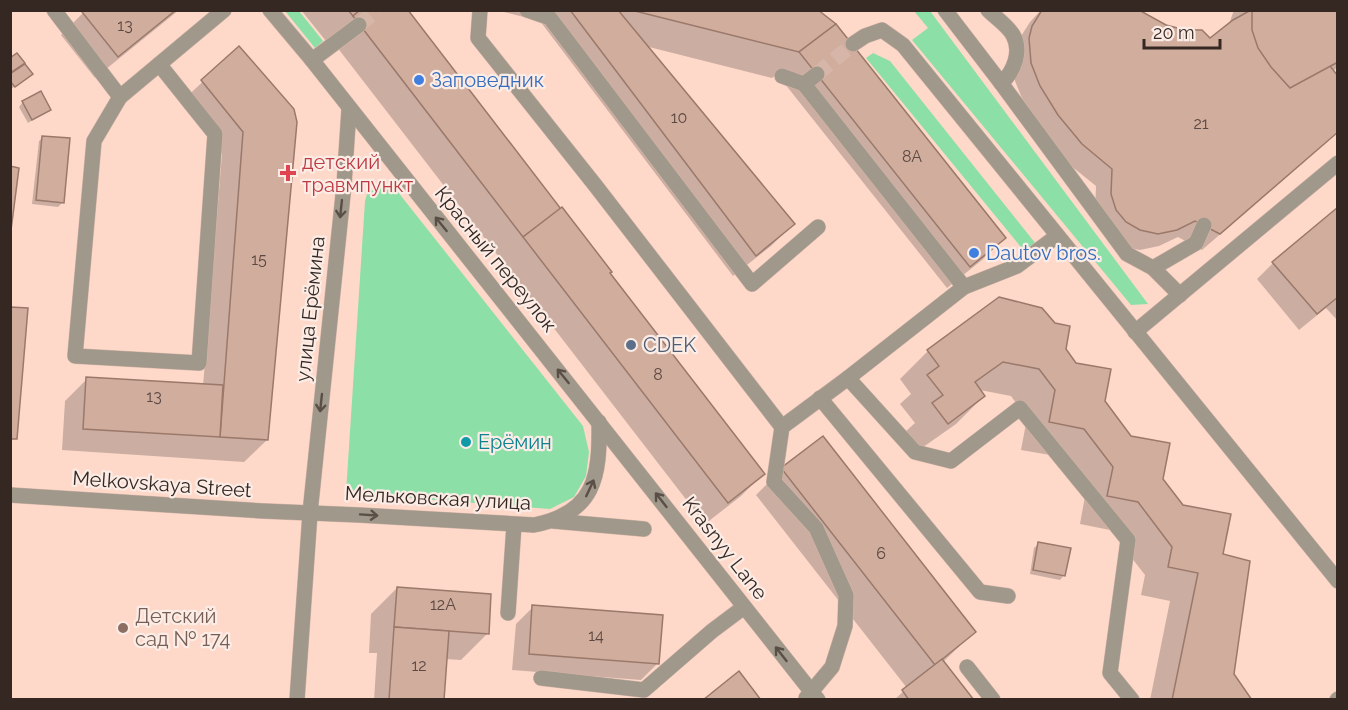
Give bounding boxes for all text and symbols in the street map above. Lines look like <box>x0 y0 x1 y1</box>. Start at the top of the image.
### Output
scale bar <box>1144 12 1220 50</box>
house number: 13 <box>117 16 133 35</box>
text: 20 m <box>1153 22 1195 43</box>
place label: Заповедник <box>431 68 544 92</box>
marker: Заповедник <box>412 73 426 87</box>
house number: 10 <box>671 108 687 127</box>
house number: 21 <box>1193 114 1209 133</box>
house number: 8А <box>902 147 922 166</box>
place label: детский травмпункт <box>302 150 414 197</box>
marker: детский травмпункт <box>279 164 297 182</box>
street label: Красный переулок <box>430 181 562 337</box>
one-way arrow <box>335 199 346 219</box>
one-way arrow <box>434 216 447 232</box>
street label: улица Ерёмина <box>290 235 330 383</box>
place label: Dautov bros. <box>986 241 1101 265</box>
marker: Dautov bros. <box>967 246 981 260</box>
house number: 15 <box>251 250 267 269</box>
place label: CDEK <box>643 333 696 357</box>
marker: CDEK <box>624 338 638 352</box>
house number: 8 <box>653 365 663 384</box>
one-way arrow <box>556 369 569 385</box>
house number: 13 <box>146 387 162 406</box>
one-way arrow <box>315 393 326 413</box>
place label: Ерёмин <box>478 430 552 454</box>
marker: Ерёмин <box>459 435 473 449</box>
street label: Melkovskaya Street <box>72 466 253 502</box>
one-way arrow <box>585 479 596 497</box>
street label: Мельковская улица <box>344 481 532 515</box>
street label: Krasnyy Lane <box>677 492 773 604</box>
one-way arrow <box>654 493 667 509</box>
one-way arrow <box>358 510 378 521</box>
house number: 6 <box>876 544 886 563</box>
house number: 12А <box>430 595 456 614</box>
place label: Детский сад № 174 <box>135 604 231 651</box>
marker: Детский сад № 174 <box>116 621 130 635</box>
house number: 14 <box>588 626 604 645</box>
one-way arrow <box>775 646 788 662</box>
house number: 12 <box>411 656 427 675</box>

